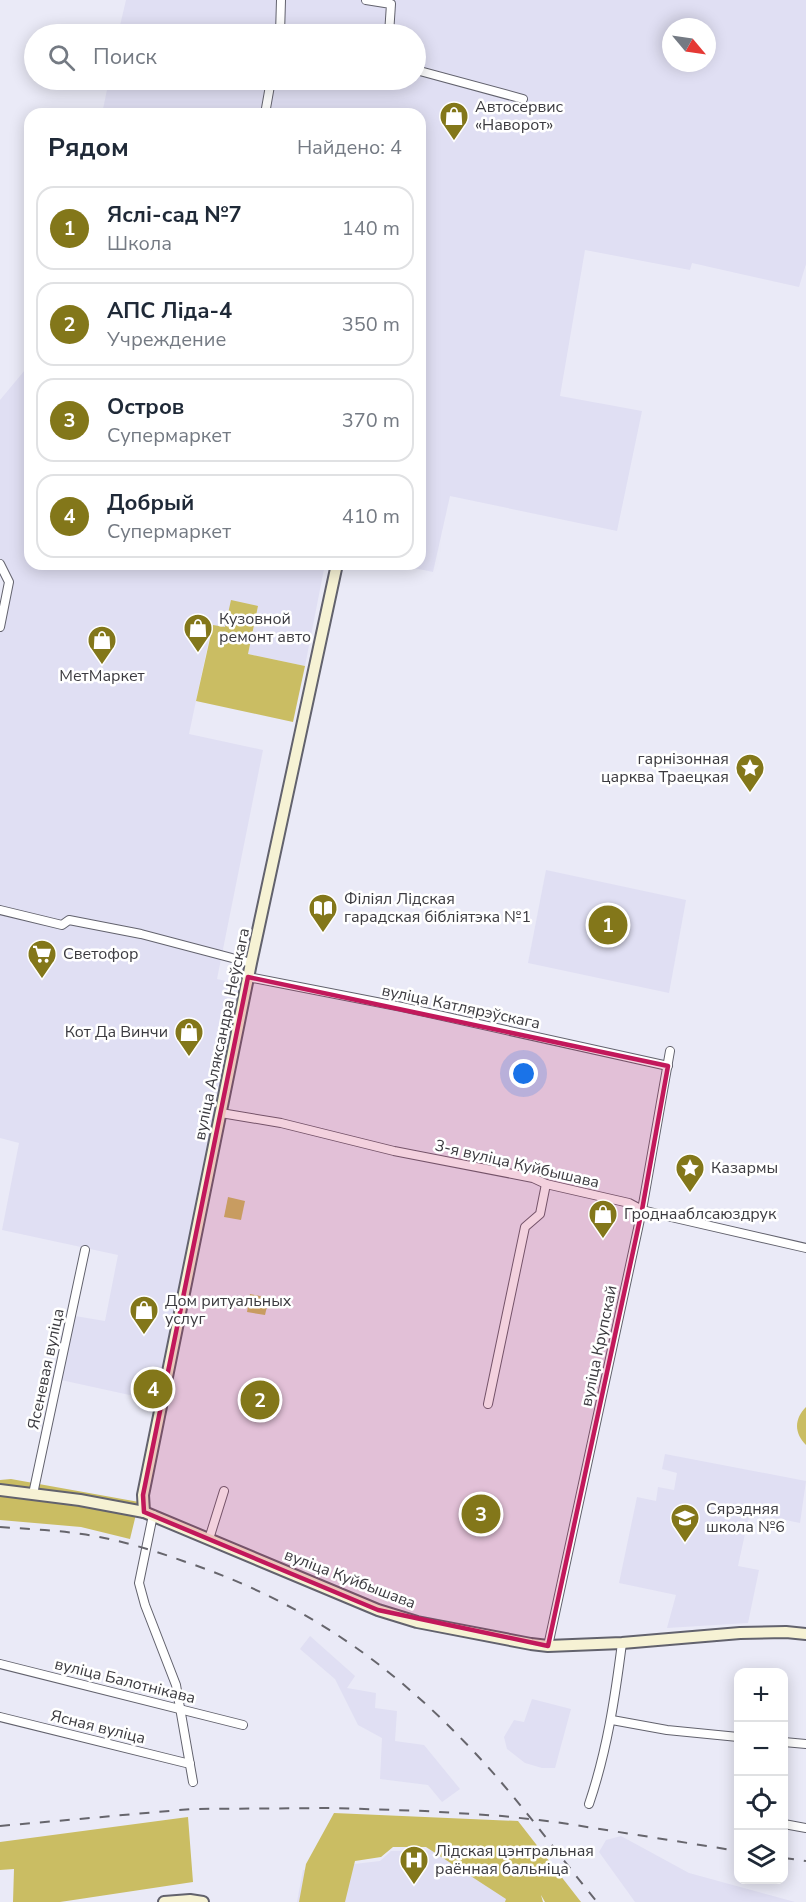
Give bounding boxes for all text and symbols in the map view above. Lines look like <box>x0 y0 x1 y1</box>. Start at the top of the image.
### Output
north arrow <box>662 18 716 72</box>
search box <box>24 24 426 90</box>
icon: search <box>45 41 78 74</box>
text: Поиск <box>93 42 157 72</box>
place label: Автосервис «Наворот» <box>475 96 564 136</box>
shop icon: Автосервис «Наворот» <box>438 100 470 142</box>
text: Рядом <box>48 130 129 165</box>
text: Найдено: 4 <box>297 134 402 161</box>
text: Яслі-сад №7 <box>107 200 242 230</box>
text: 1 <box>64 215 76 242</box>
text: 140 m <box>342 215 400 242</box>
text: Школа <box>107 230 172 257</box>
text: АПС Ліда-4 <box>107 296 232 326</box>
text: 2 <box>64 311 76 338</box>
text: 350 m <box>342 311 400 338</box>
text: Учреждение <box>107 326 226 353</box>
text: Остров <box>107 392 184 422</box>
text: 3 <box>64 407 76 434</box>
text: 370 m <box>342 407 400 434</box>
text: Супермаркет <box>107 422 231 449</box>
text: Добрый <box>107 488 194 518</box>
text: 4 <box>64 503 76 530</box>
text: 410 m <box>342 503 400 530</box>
text: Супермаркет <box>107 518 231 545</box>
place label: Кузовной ремонт авто <box>219 608 311 648</box>
shop icon: Кузовной ремонт авто <box>182 612 214 654</box>
shop icon: МетМаркет <box>86 624 118 666</box>
place label: МетМаркет <box>59 665 146 687</box>
place label: гарнізонная царква Траецкая <box>601 748 729 788</box>
place icon: гарнізонная царква Траецкая <box>734 752 766 794</box>
place label: Філіял Лідская гарадская бібліятэка №1 <box>344 888 531 928</box>
library icon: Філіял Лідская гарадская бібліятэка №1 <box>307 892 339 934</box>
pin: 1 <box>588 902 628 948</box>
street label: вуліца Аляксандра Неўскага <box>189 926 255 1142</box>
supermarket icon: Светофор <box>26 938 58 980</box>
place label: Светофор <box>63 943 139 965</box>
street label: вуліца Катлярэўскага <box>380 979 542 1035</box>
shop icon: Кот Да Винчи <box>173 1016 205 1058</box>
place label: Кот Да Винчи <box>65 1021 168 1043</box>
your location <box>509 1059 538 1088</box>
street label: 3-я вуліца Куйбышава <box>433 1134 601 1194</box>
place icon: Казармы <box>674 1152 706 1194</box>
place label: Казармы <box>711 1157 778 1179</box>
shop icon: Гроднааблсаюздрук <box>587 1198 619 1240</box>
place label: Гроднааблсаюздрук <box>624 1203 777 1225</box>
street label: вуліца Крупскай <box>575 1283 623 1409</box>
place label: Дом ритуальных услуг <box>165 1290 292 1330</box>
shop icon: Дом ритуальных услуг <box>128 1294 160 1336</box>
street label: Ясеневая вуліца <box>22 1307 70 1431</box>
pin: 4 <box>134 1366 172 1412</box>
pin: 2 <box>240 1378 280 1422</box>
pin: 3 <box>462 1492 500 1537</box>
place label: Сярэдняя школа №6 <box>706 1498 785 1538</box>
school or university icon: Сярэдняя школа №6 <box>669 1502 701 1544</box>
street label: вуліца Куйбышава <box>281 1544 419 1614</box>
street label: вуліца Балотнікава <box>52 1653 198 1709</box>
map controls <box>734 1668 788 1884</box>
button: + <box>734 1668 788 1722</box>
street label: Ясная вуліца <box>48 1705 148 1749</box>
button: − <box>734 1722 788 1776</box>
button: locate <box>734 1776 788 1830</box>
button: layers <box>734 1830 788 1884</box>
place label: Лідская цэнтральная раённая бальніца <box>435 1840 594 1880</box>
hospital icon: Лідская цэнтральная раённая бальніца <box>398 1844 430 1886</box>

